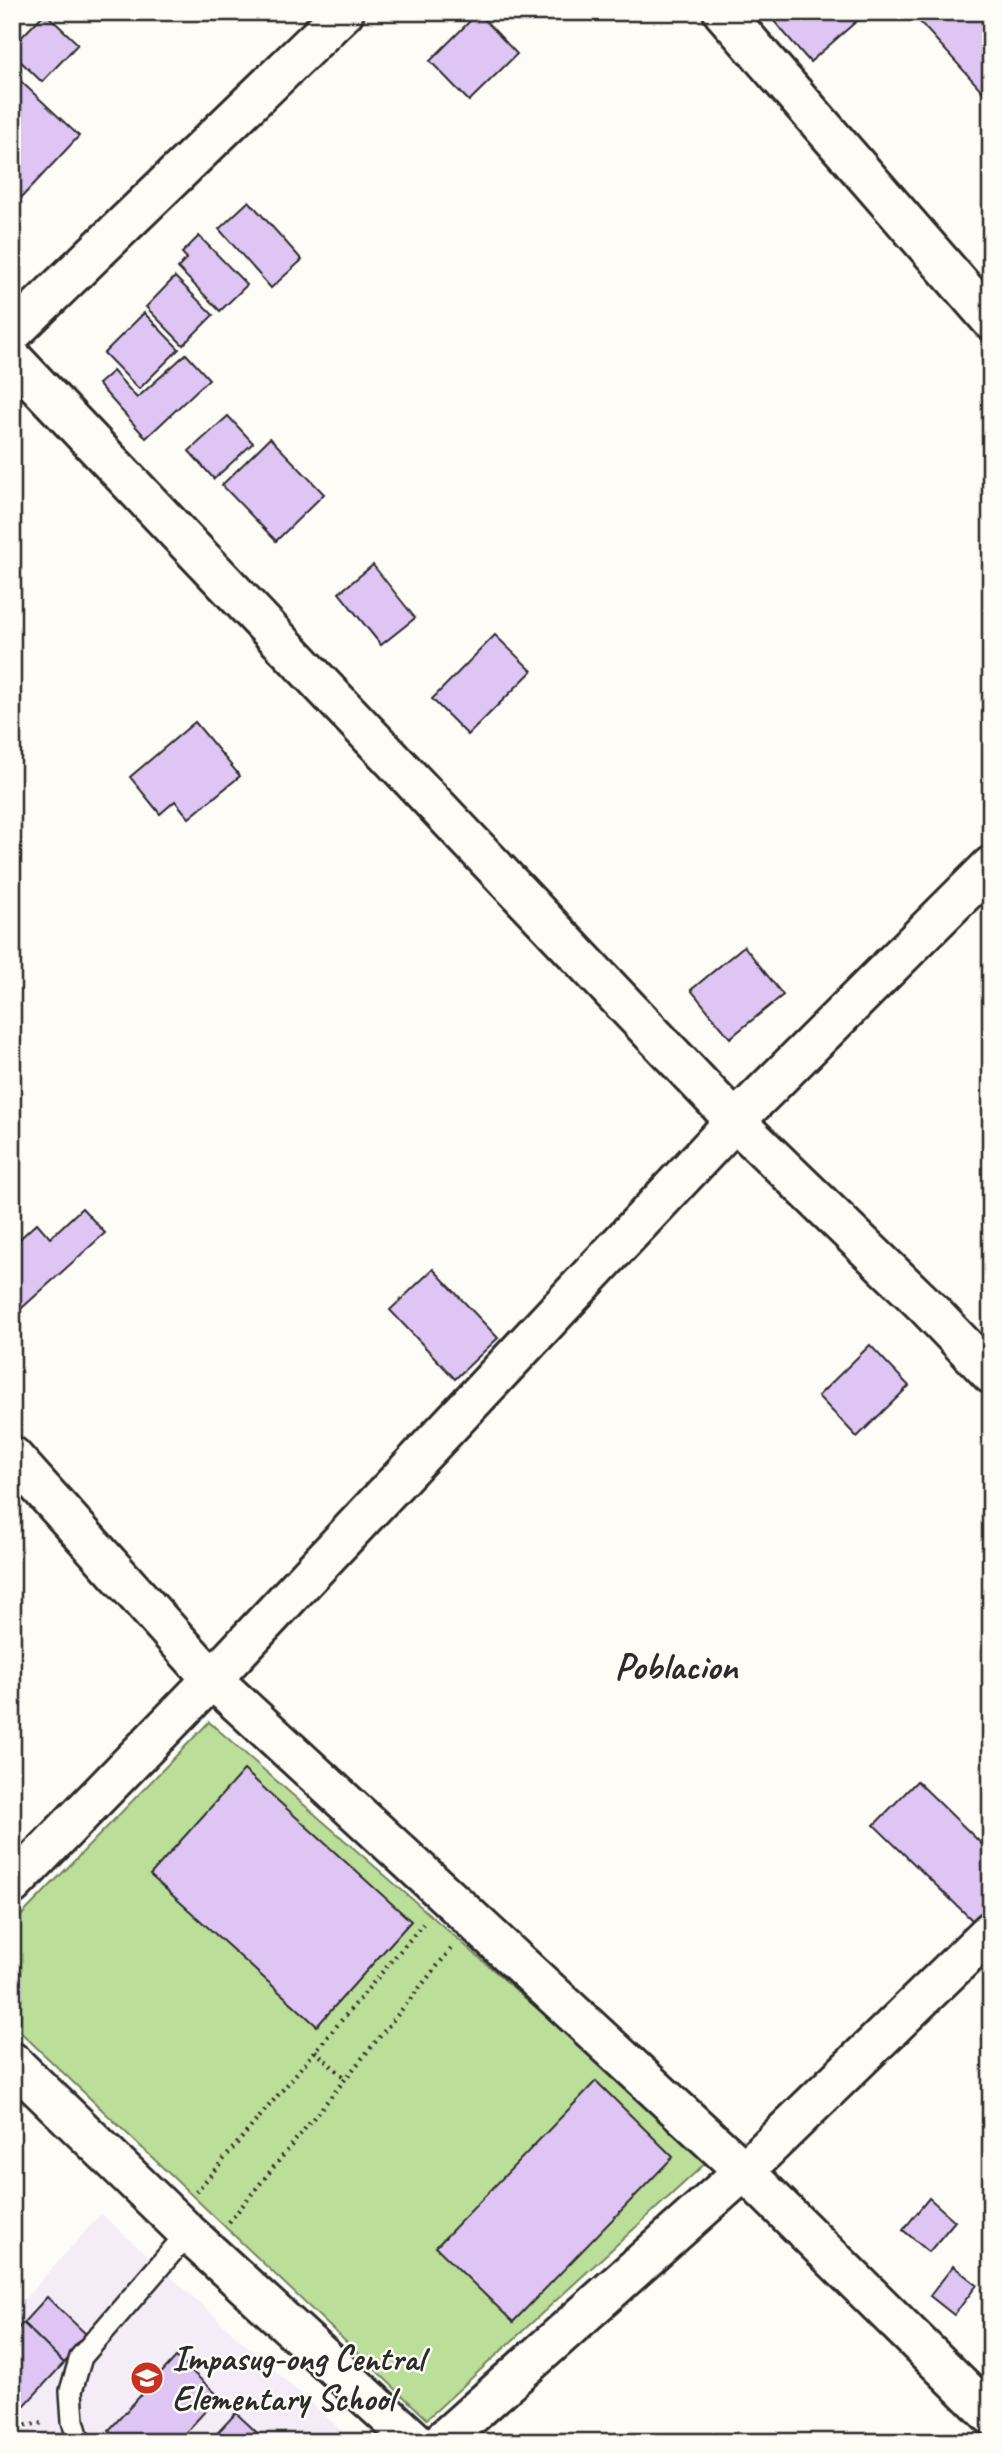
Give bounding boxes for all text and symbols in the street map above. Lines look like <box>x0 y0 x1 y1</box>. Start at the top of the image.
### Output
district label: Poblacion <box>615 1643 739 1690</box>
place label: Impasug-ong Central Elementary School <box>172 2336 431 2421</box>
school or university icon: Impasug-ong Central Elementary School <box>128 2359 166 2397</box>

